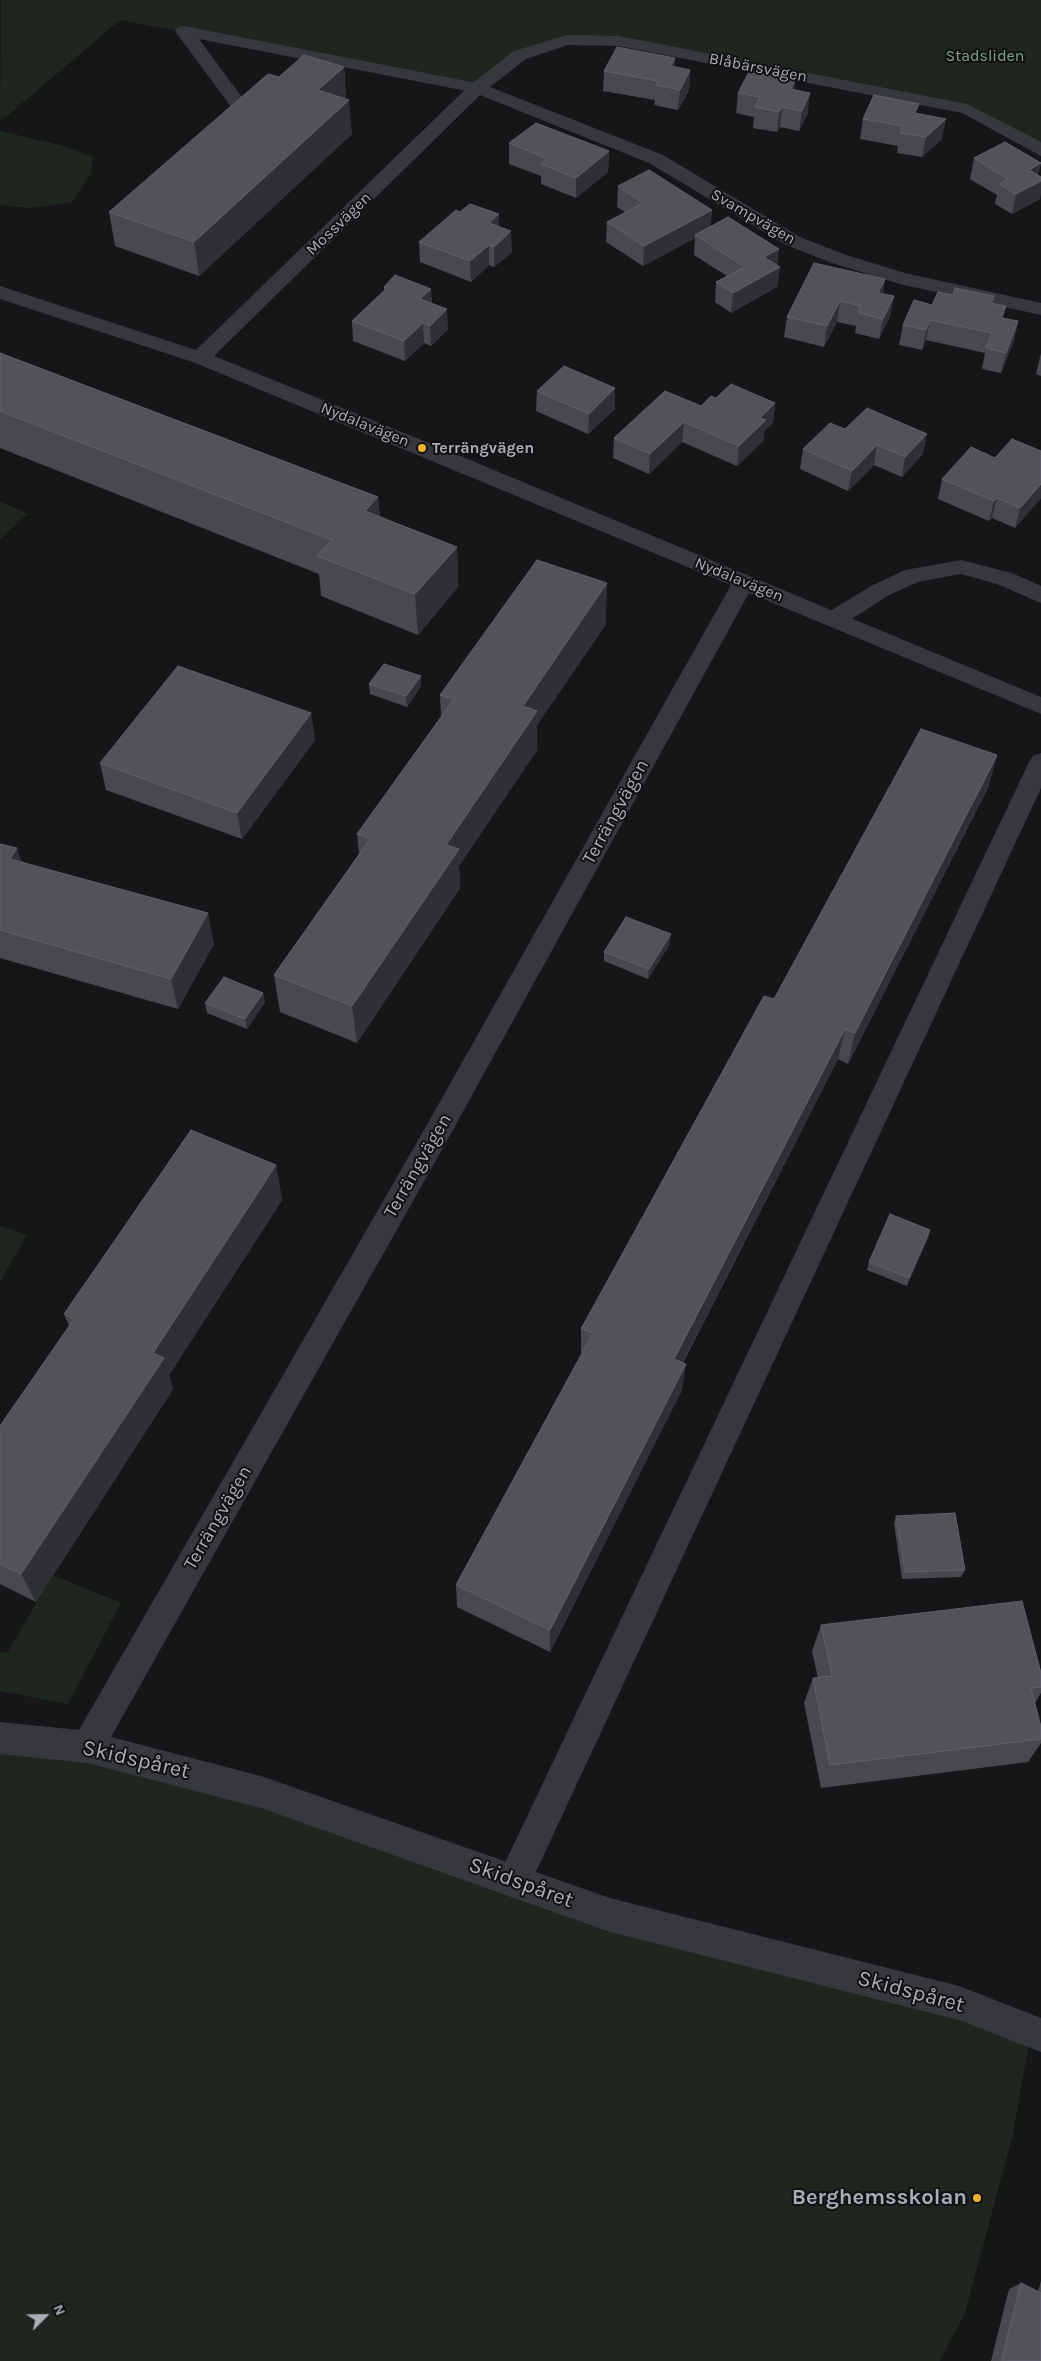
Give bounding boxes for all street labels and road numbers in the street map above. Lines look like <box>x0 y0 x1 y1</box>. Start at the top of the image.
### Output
street label: Blåbärsvägen <box>707 49 809 87</box>
street label: Svampvägen <box>707 185 799 249</box>
street label: Mossvägen <box>303 188 375 260</box>
street label: Nydalavägen <box>318 399 412 451</box>
street label: Nydalavägen <box>692 554 786 606</box>
street label: Terrängvägen <box>578 756 654 868</box>
street label: Terrängvägen <box>379 1110 457 1222</box>
street label: Terrängvägen <box>179 1462 257 1574</box>
street label: Skidspåret <box>80 1735 192 1785</box>
street label: Skidspåret <box>465 1852 577 1914</box>
street label: Skidspåret <box>855 1965 967 2019</box>

